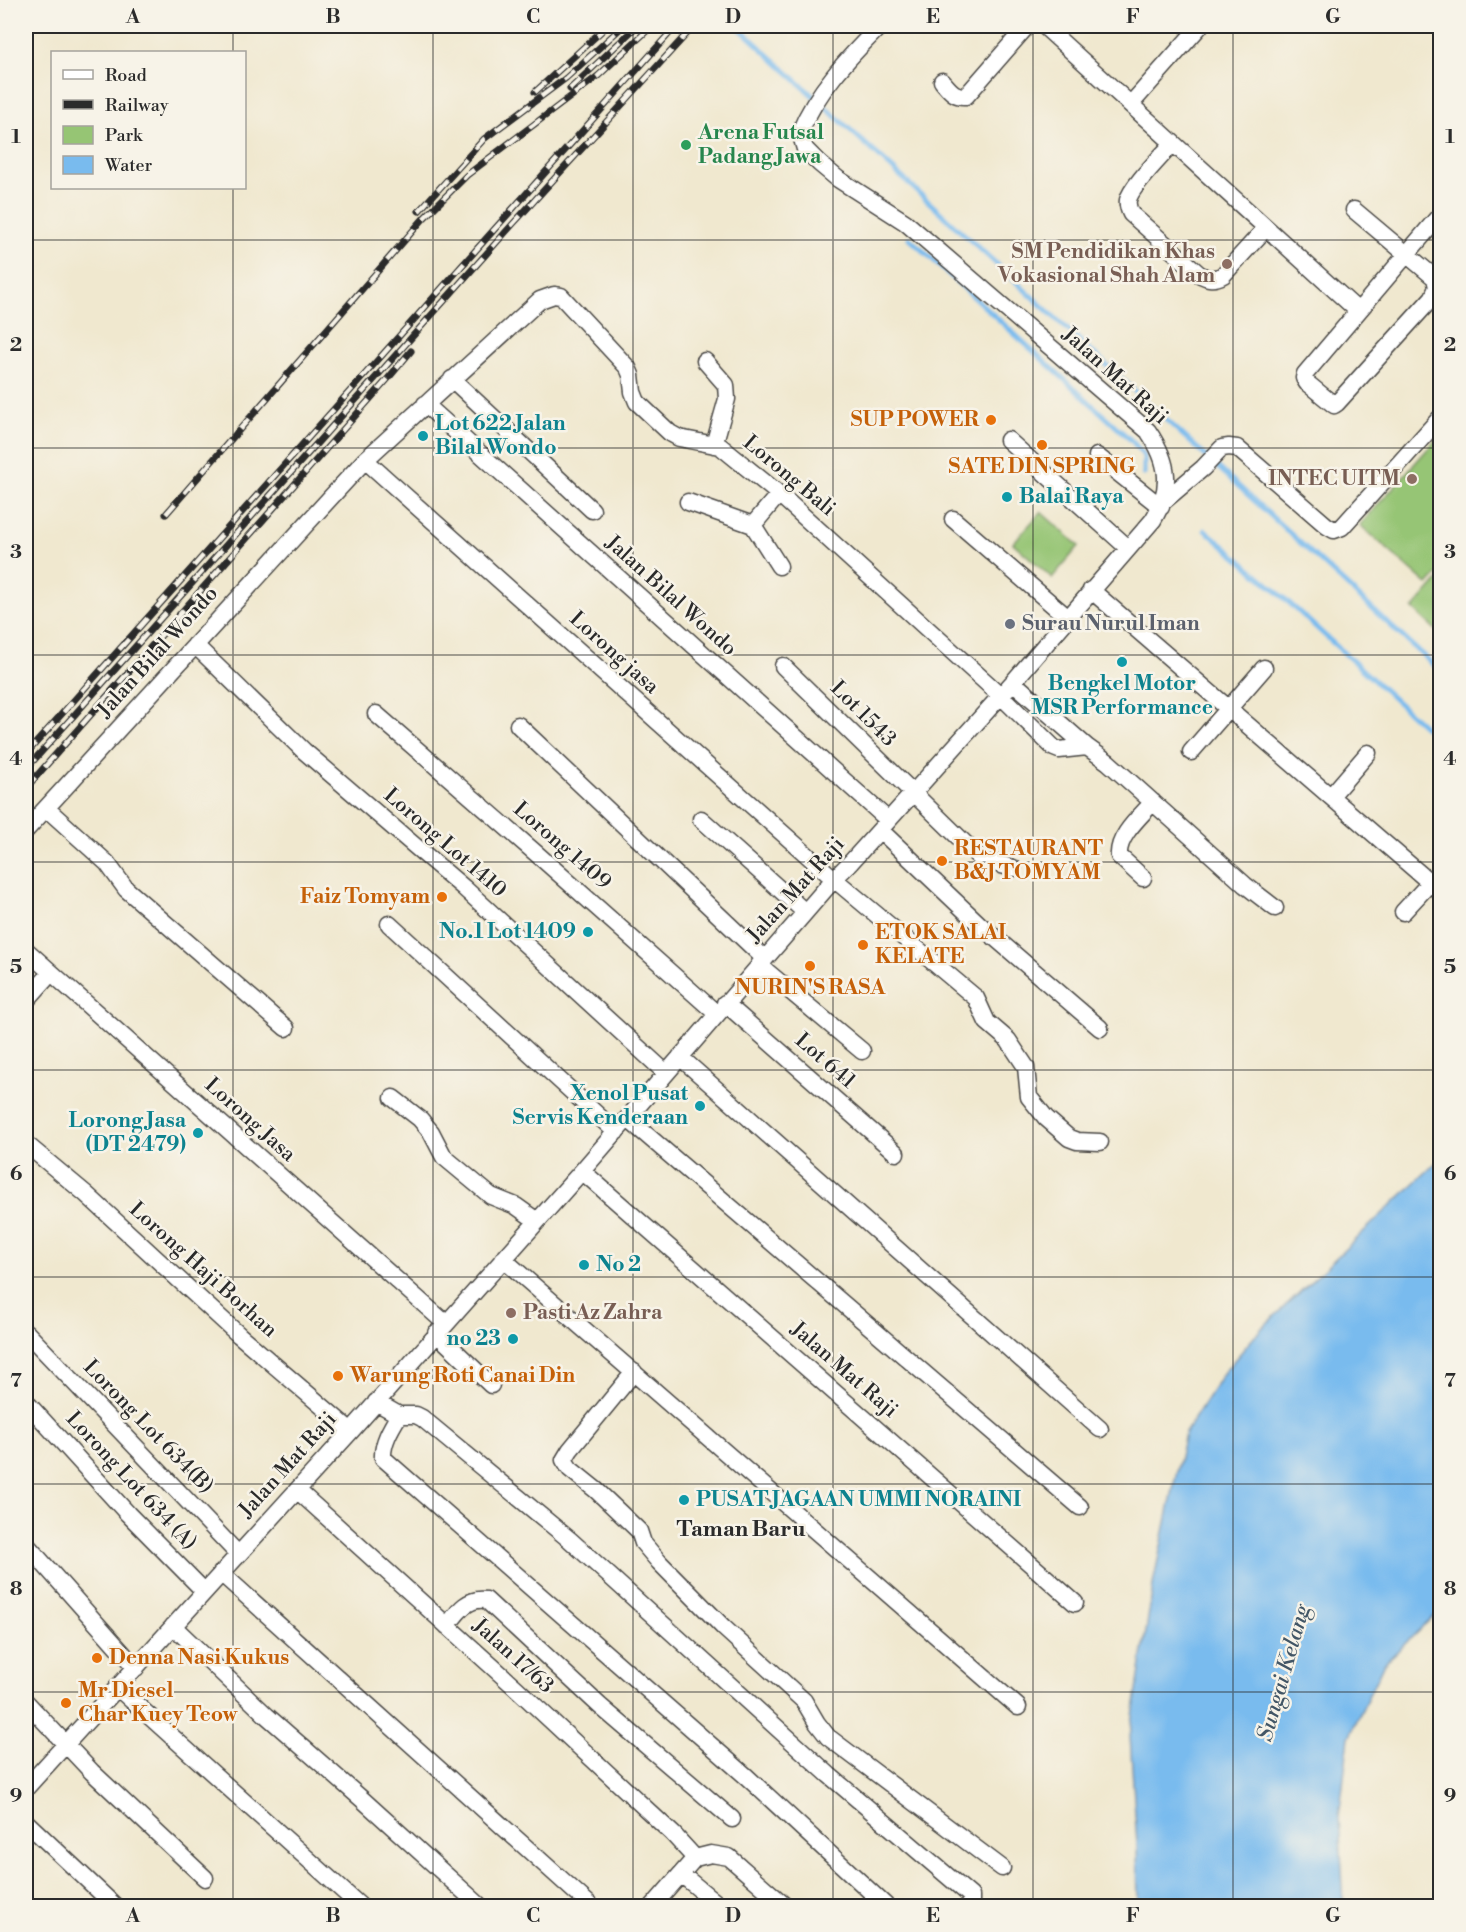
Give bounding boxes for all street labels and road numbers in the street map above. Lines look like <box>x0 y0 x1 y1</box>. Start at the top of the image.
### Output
street label: Jalan Mat Raji <box>1056 321 1173 430</box>
street label: Lorong Bali <box>738 430 841 522</box>
street label: Jalan Bilal Wondo <box>599 529 742 662</box>
street label: Jalan Bilal Wondo <box>91 581 224 724</box>
street label: Lorong jasa <box>564 606 664 700</box>
street label: Lot 1543 <box>825 676 901 752</box>
street label: Lorong Lot 1410 <box>378 783 512 903</box>
street label: Lorong 1409 <box>508 796 616 896</box>
street label: Jalan Mat Raji <box>741 832 850 949</box>
street label: Lot 641 <box>789 1028 861 1094</box>
street label: Lorong Jasa <box>199 1072 301 1168</box>
street label: Lorong Haji Borhan <box>124 1197 283 1344</box>
street label: Jalan Mat Raji <box>784 1316 903 1424</box>
street label: Lorong Lot 634(B) <box>77 1355 219 1499</box>
street label: Lorong Lot 634 (A) <box>60 1406 202 1556</box>
street label: Jalan Mat Raji <box>233 1407 342 1524</box>
street label: Jalan 17/63 <box>466 1612 559 1699</box>

